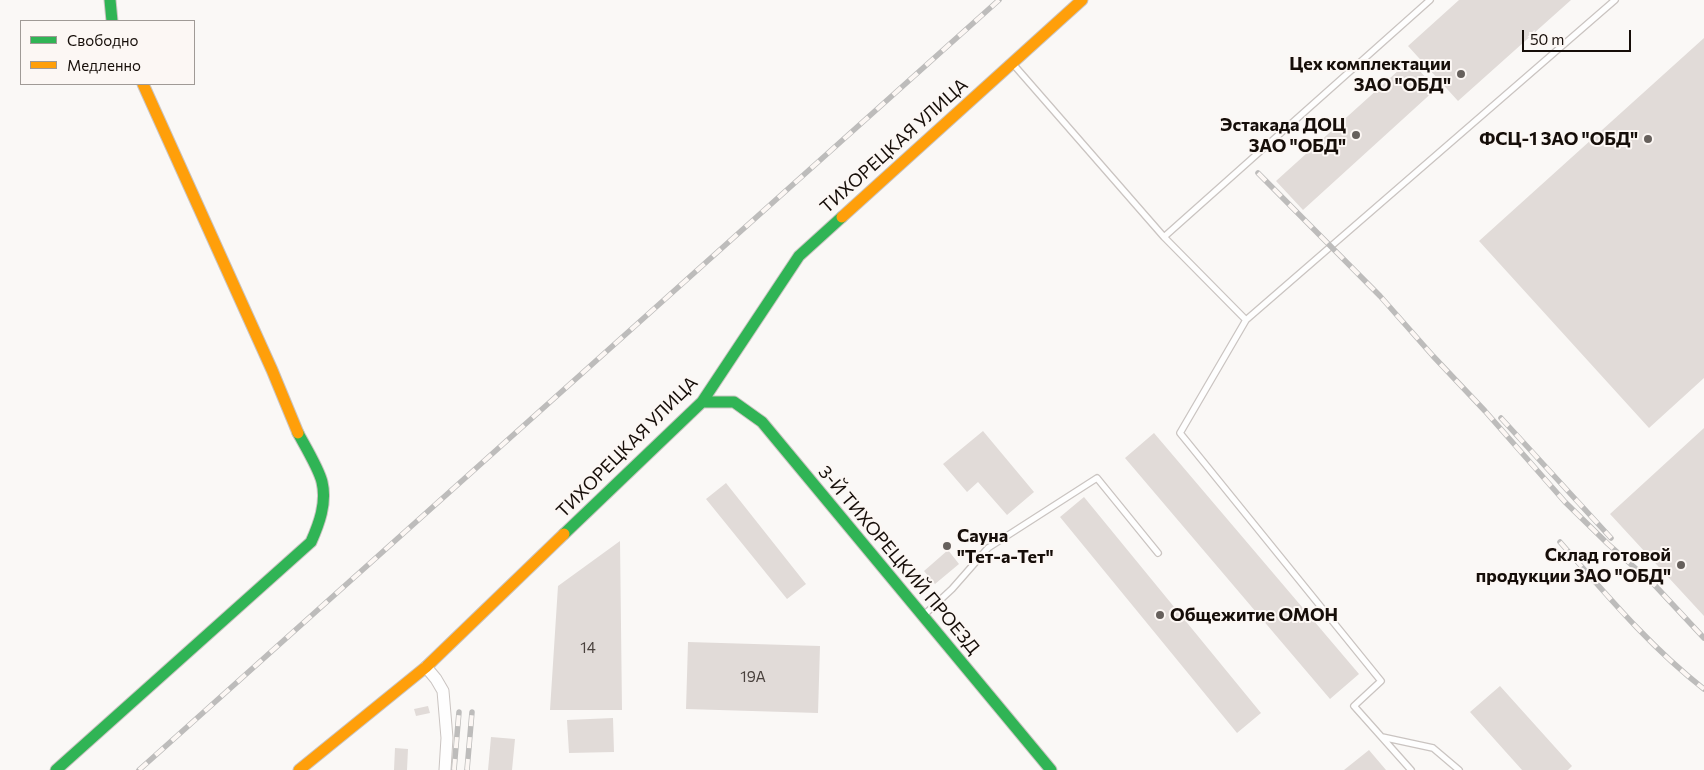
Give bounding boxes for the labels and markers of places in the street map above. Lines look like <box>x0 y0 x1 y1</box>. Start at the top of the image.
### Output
place label: Цех комплектации ЗАО "ОБД" <box>1289 53 1451 96</box>
marker: Цех комплектации ЗАО "ОБД" <box>1455 68 1467 80</box>
place label: Эстакада ДОЦ ЗАО "ОБД" <box>1220 114 1346 156</box>
place label: ФСЦ-1 ЗАО "ОБД" <box>1479 128 1638 150</box>
marker: Эстакада ДОЦ ЗАО "ОБД" <box>1350 129 1362 141</box>
marker: ФСЦ-1 ЗАО "ОБД" <box>1642 133 1654 145</box>
place label: Сауна "Тет-а-Тет" <box>957 525 1054 568</box>
marker: Сауна "Тет-а-Тет" <box>941 540 953 552</box>
place label: Склад готовой продукции ЗАО "ОБД" <box>1476 544 1671 586</box>
marker: Склад готовой продукции ЗАО "ОБД" <box>1675 559 1687 571</box>
place label: Общежитие ОМОН <box>1170 604 1338 626</box>
marker: Общежитие ОМОН <box>1154 609 1166 621</box>

